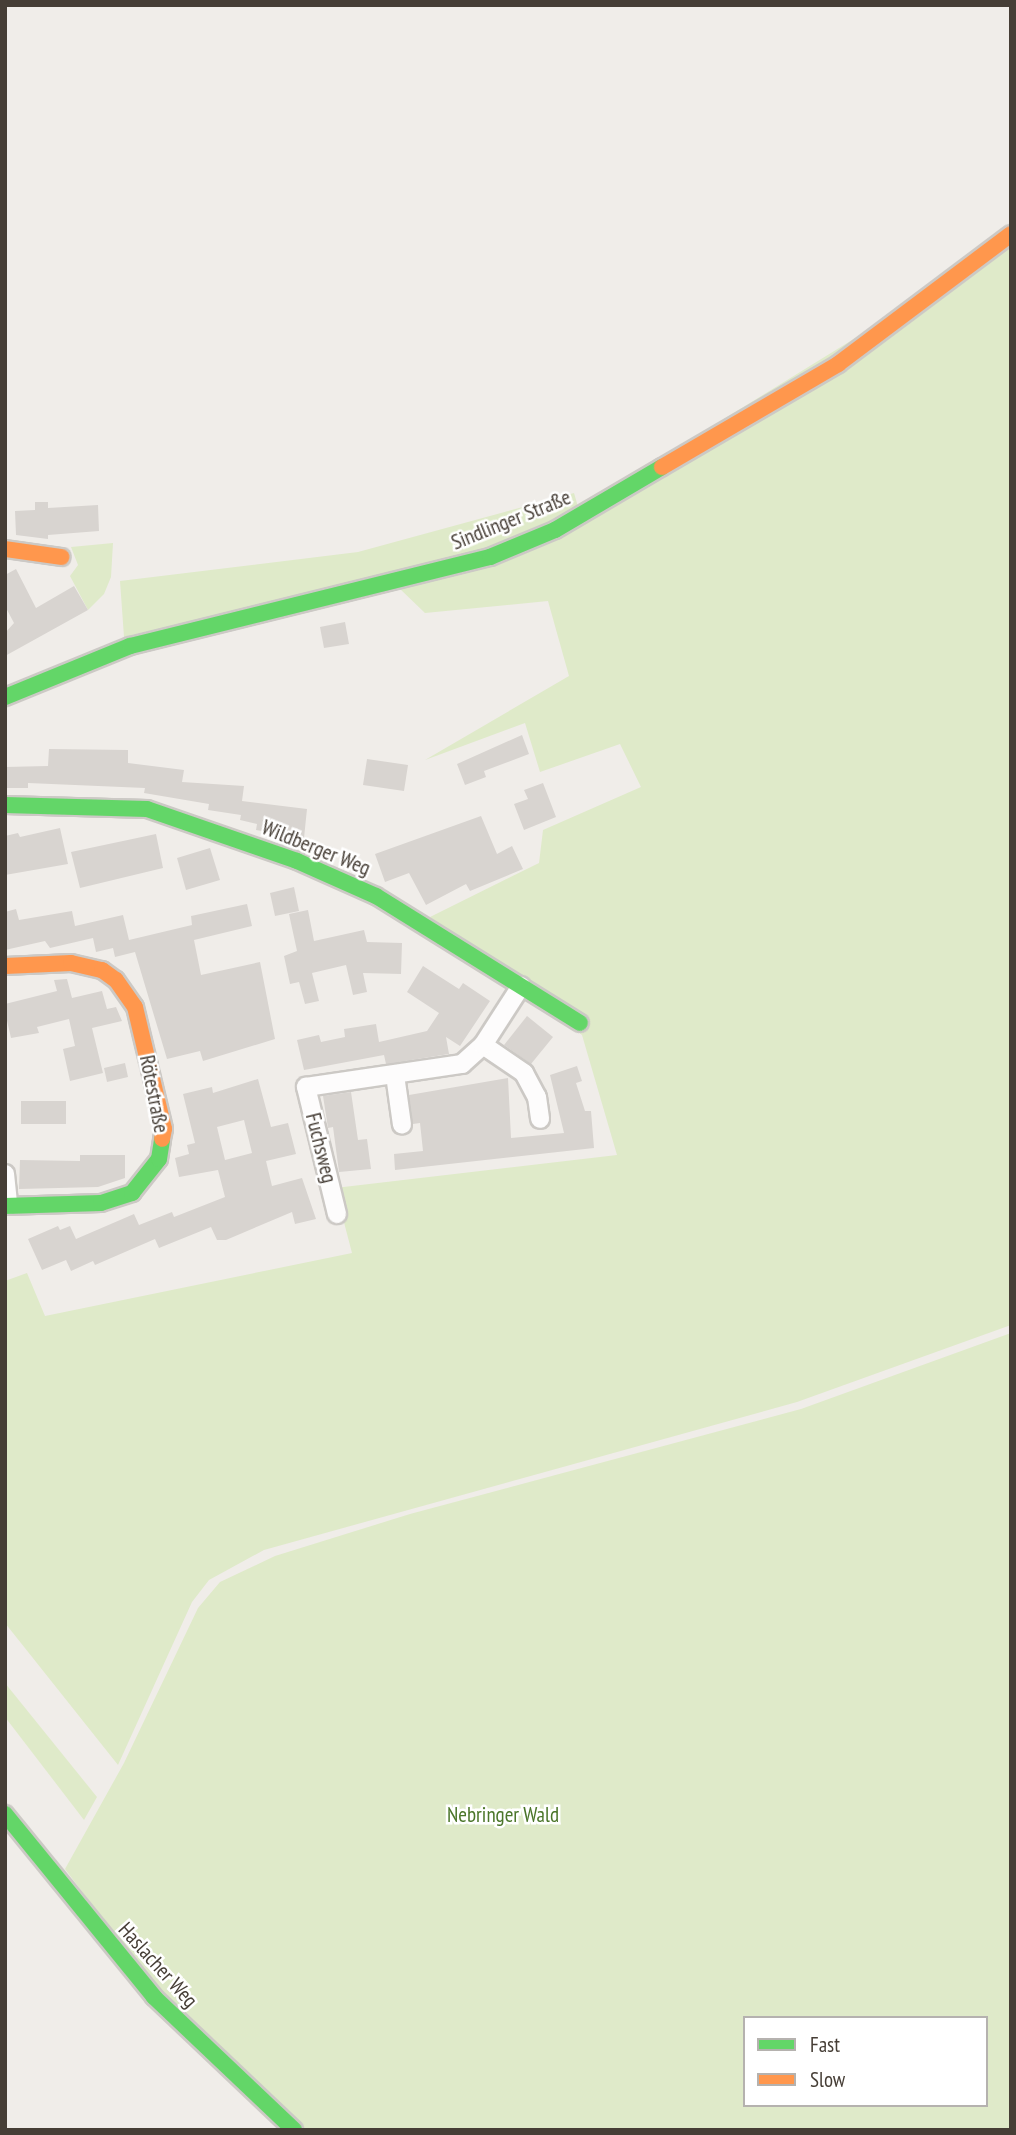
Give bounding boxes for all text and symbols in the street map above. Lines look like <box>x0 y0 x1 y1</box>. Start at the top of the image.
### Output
street label: Sindlinger Straße <box>448 485 574 555</box>
street label: Wildberger Weg <box>258 815 374 881</box>
street label: Rötestraße <box>134 1053 174 1135</box>
street label: Fuchsweg <box>300 1110 342 1186</box>
park label: Nebringer Wald <box>447 1802 559 1828</box>
street label: Haslacher Weg <box>113 1917 203 2013</box>
legend <box>743 2016 988 2107</box>
text: Fast <box>810 2031 840 2058</box>
text: Slow <box>810 2066 845 2093</box>

